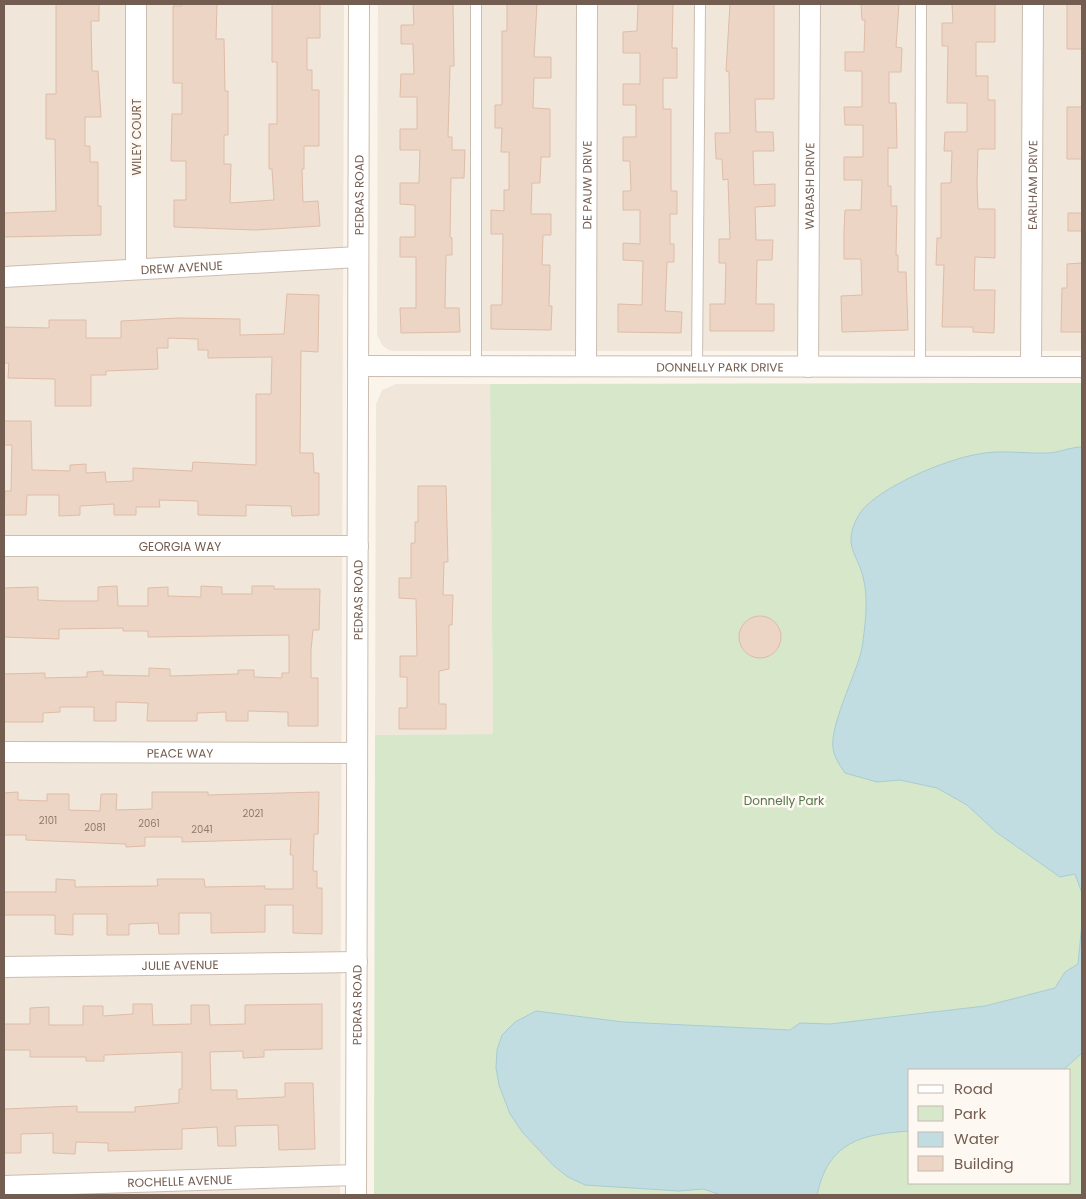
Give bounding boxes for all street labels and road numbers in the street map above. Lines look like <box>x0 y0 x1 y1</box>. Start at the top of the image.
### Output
street label: WILEY COURT <box>128 98 145 175</box>
street label: DE PAUW DRIVE <box>578 140 595 230</box>
street label: EARLHAM DRIVE <box>1023 140 1041 230</box>
street label: WABASH DRIVE <box>800 143 818 229</box>
street label: PEDRAS ROAD <box>350 155 367 235</box>
street label: DREW AVENUE <box>140 256 223 278</box>
street label: DONNELLY PARK DRIVE <box>656 358 784 375</box>
street label: GEORGIA WAY <box>139 538 221 555</box>
street label: PEDRAS ROAD <box>349 560 366 640</box>
street label: PEACE WAY <box>147 744 213 761</box>
street label: JULIE AVENUE <box>141 955 219 974</box>
street label: PEDRAS ROAD <box>348 965 365 1045</box>
street label: ROCHELLE AVENUE <box>127 1170 233 1191</box>

